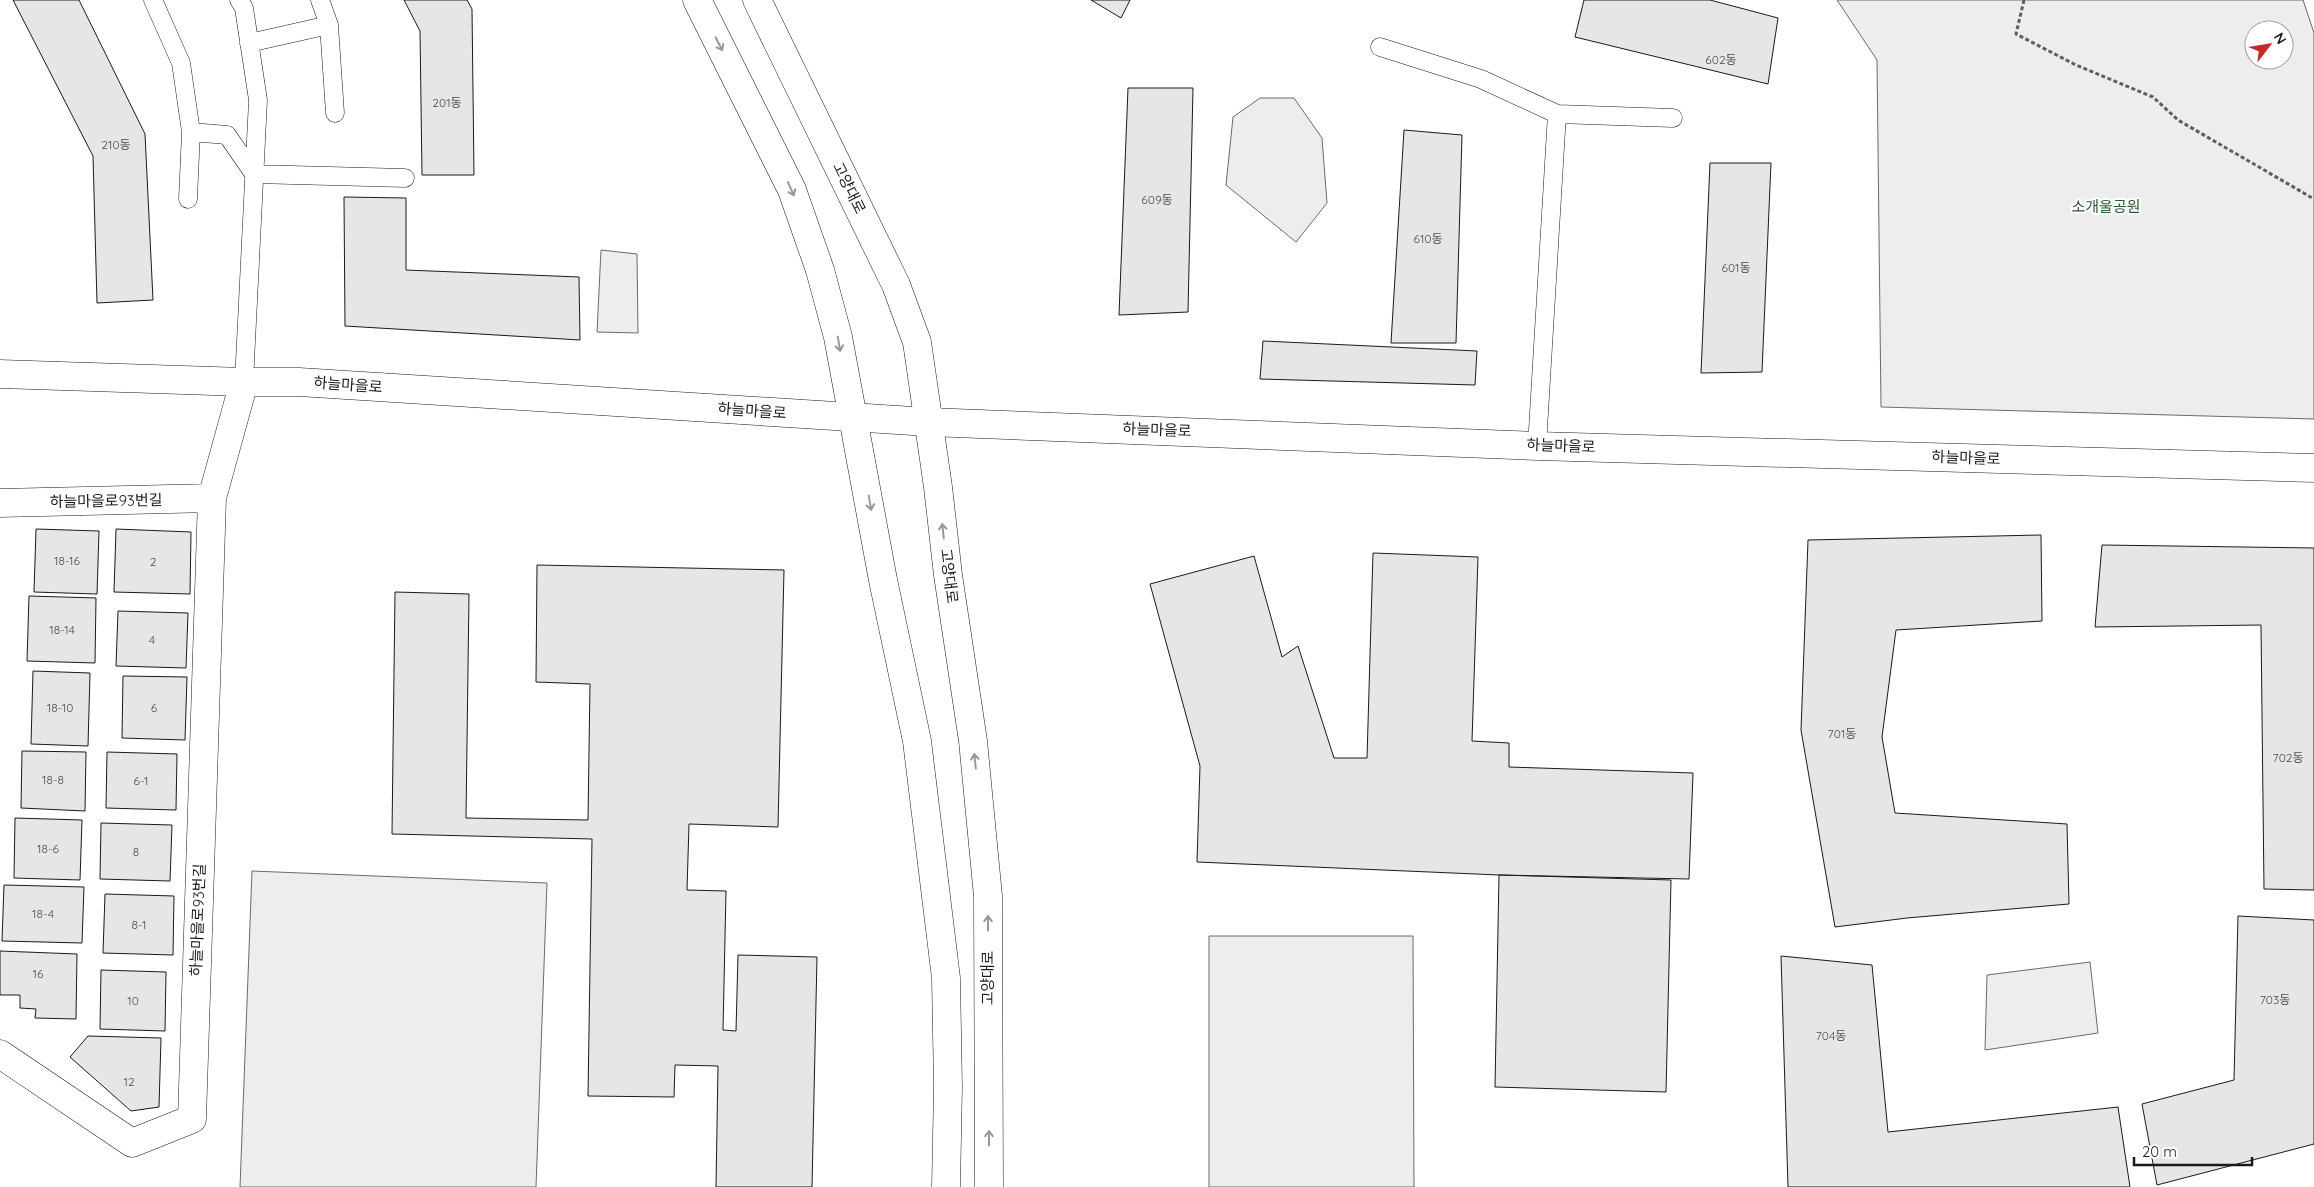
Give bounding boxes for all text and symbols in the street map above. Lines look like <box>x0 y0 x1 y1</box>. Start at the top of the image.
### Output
north arrow <box>2244 20 2294 70</box>
text: N <box>2270 29 2291 47</box>
one-way arrow <box>714 36 724 51</box>
house number: 602동 <box>1705 52 1737 67</box>
house number: 201동 <box>432 95 462 110</box>
house number: 210동 <box>101 137 131 152</box>
street label: 고양대로 <box>829 159 870 217</box>
one-way arrow <box>787 181 797 196</box>
house number: 609동 <box>1141 192 1173 207</box>
park label: 소개울공원 <box>2071 197 2141 216</box>
house number: 610동 <box>1413 231 1443 246</box>
house number: 601동 <box>1721 260 1751 275</box>
one-way arrow <box>834 336 844 352</box>
street label: 하늘마을로 <box>313 373 383 396</box>
street label: 하늘마을로 <box>717 399 787 422</box>
street label: 하늘마을로 <box>1122 419 1192 440</box>
street label: 하늘마을로 <box>1526 435 1596 456</box>
street label: 하늘마을로 <box>1931 447 2001 468</box>
street label: 하늘마을로93번길 <box>49 490 163 511</box>
one-way arrow <box>865 495 875 511</box>
one-way arrow <box>938 523 948 539</box>
street label: 고양대로 <box>937 547 962 604</box>
house number: 18-16 <box>54 553 81 568</box>
house number: 2 <box>150 554 157 569</box>
house number: 18-14 <box>49 622 75 637</box>
house number: 4 <box>149 632 155 647</box>
house number: 18-10 <box>47 700 73 715</box>
house number: 6 <box>151 700 158 715</box>
house number: 701동 <box>1828 726 1856 741</box>
house number: 702동 <box>2273 750 2303 765</box>
one-way arrow <box>970 754 980 770</box>
house number: 18-8 <box>42 772 64 787</box>
house number: 6-1 <box>133 773 149 788</box>
house number: 18-6 <box>37 841 60 856</box>
house number: 8 <box>133 844 139 859</box>
street label: 하늘마을로93번길 <box>186 863 209 977</box>
house number: 18-4 <box>32 906 54 921</box>
one-way arrow <box>983 916 993 932</box>
house number: 8-1 <box>131 917 147 932</box>
street label: 고양대로 <box>978 950 997 1006</box>
house number: 16 <box>33 966 44 981</box>
house number: 703동 <box>2260 992 2290 1007</box>
house number: 10 <box>127 993 139 1008</box>
house number: 704동 <box>1816 1028 1846 1043</box>
house number: 12 <box>123 1074 135 1089</box>
one-way arrow <box>984 1131 994 1147</box>
scale bar <box>2134 1134 2252 1166</box>
text: 20 m <box>2142 1142 2177 1161</box>

